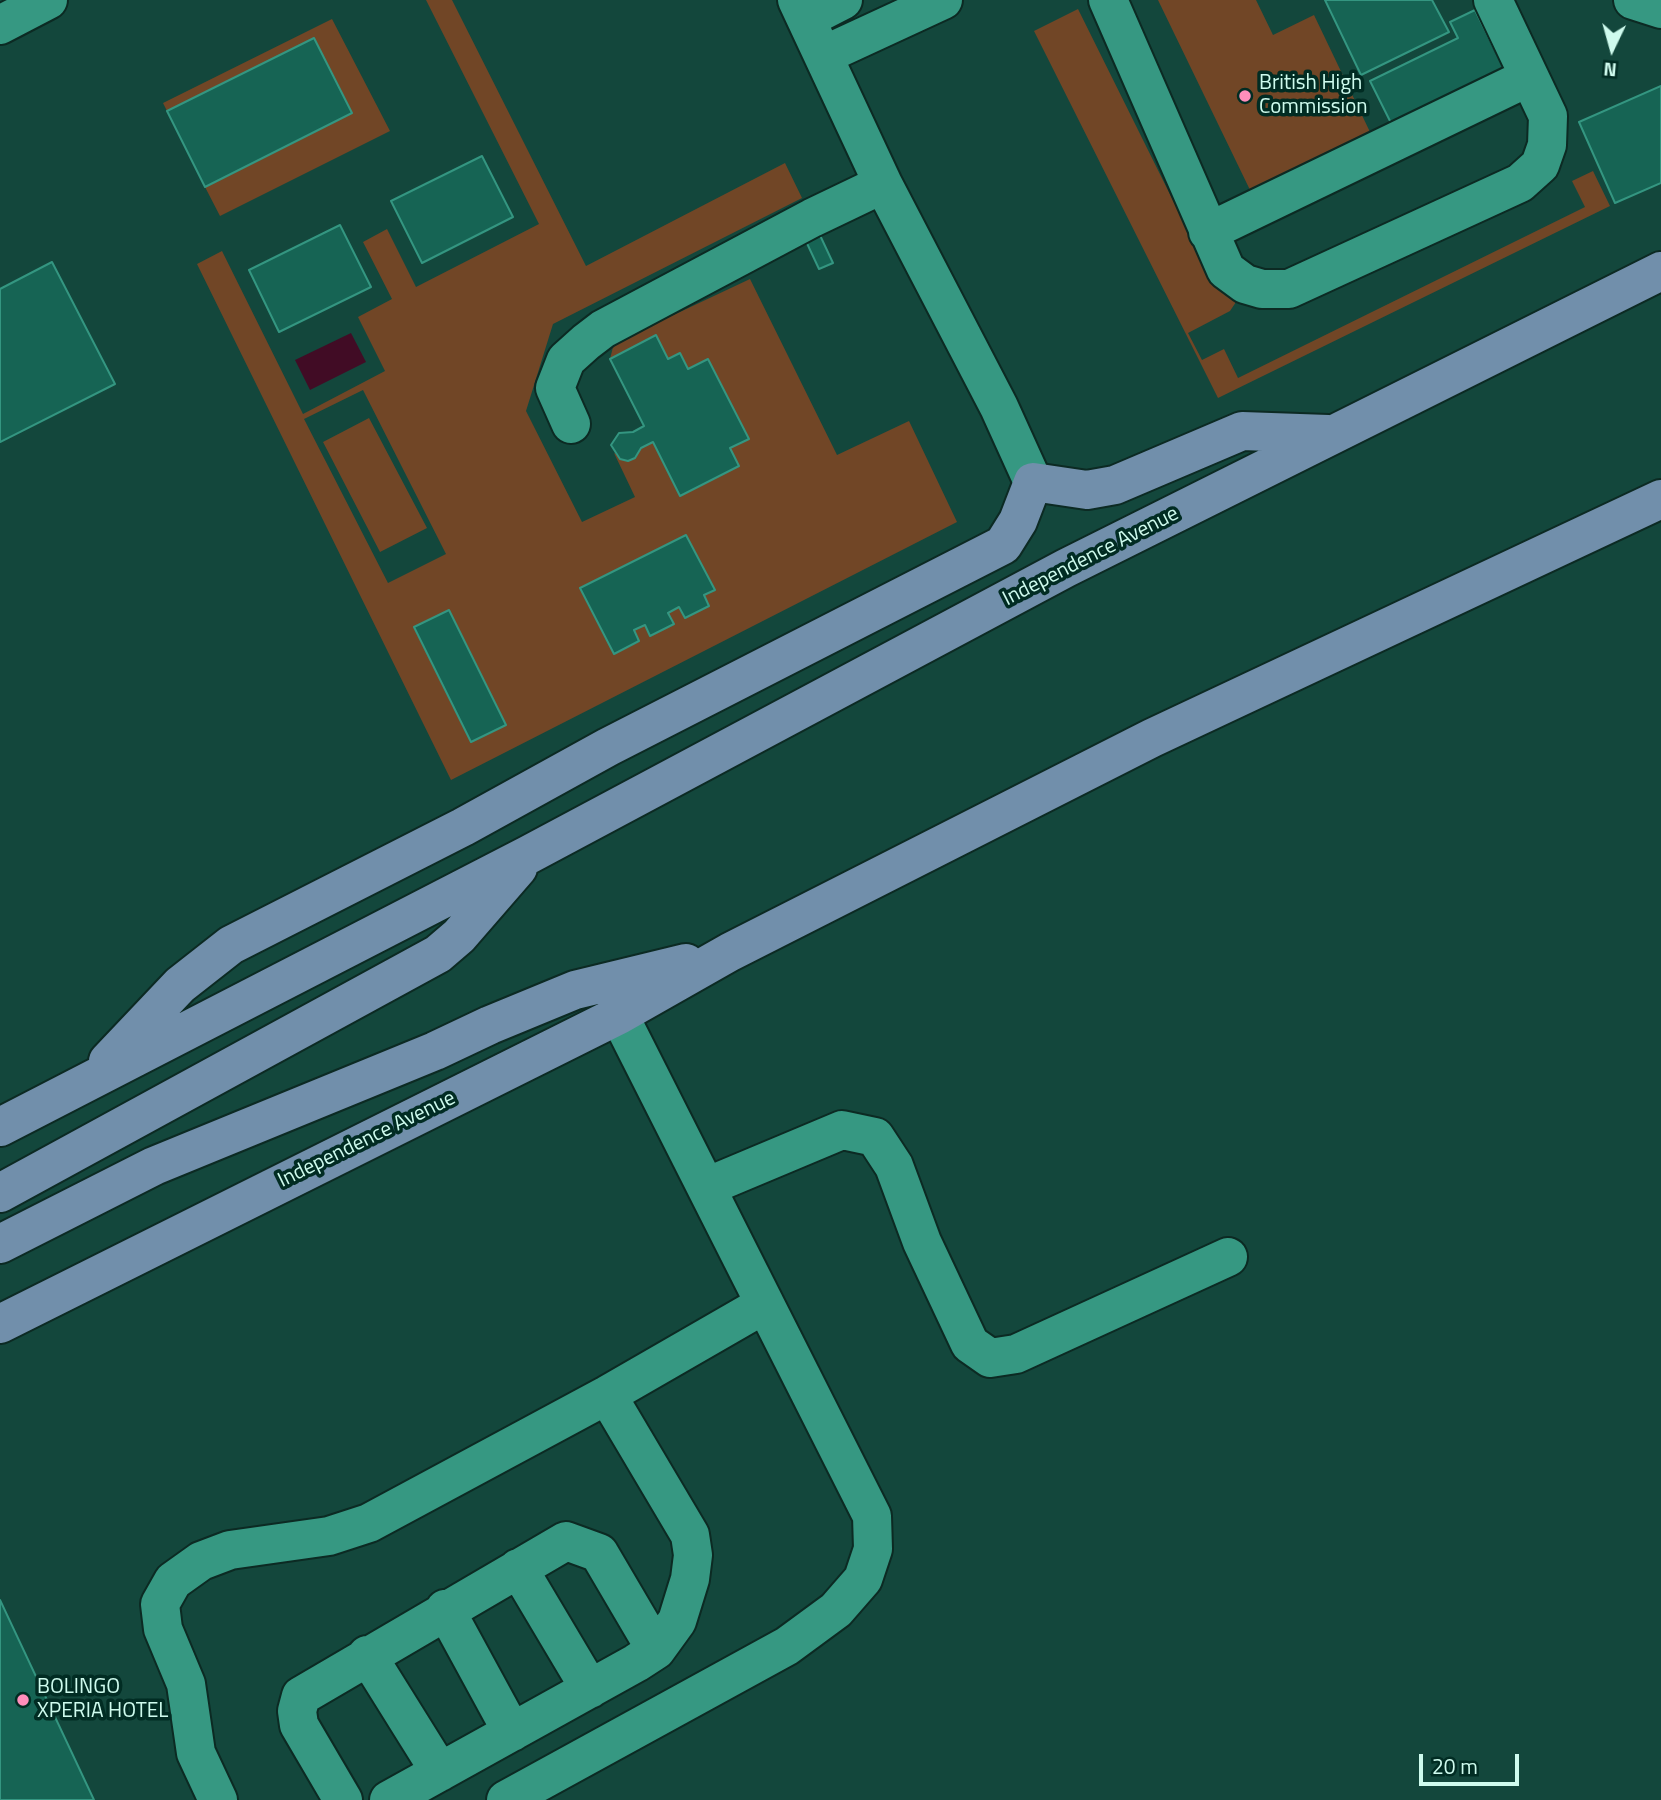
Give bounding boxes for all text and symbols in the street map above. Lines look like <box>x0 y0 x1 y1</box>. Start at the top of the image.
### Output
north arrow <box>1577 14 1647 84</box>
text: N <box>1602 55 1618 85</box>
place label: British High Commission <box>1259 71 1368 121</box>
marker: British High Commission <box>1237 88 1253 104</box>
street label: Independence Avenue <box>999 502 1183 612</box>
street label: Independence Avenue <box>274 1086 460 1194</box>
place label: BOLINGO XPERIA HOTEL <box>37 1675 168 1725</box>
marker: BOLINGO XPERIA HOTEL <box>15 1692 31 1708</box>
scale bar <box>1423 1741 1523 1785</box>
text: 20 m <box>1432 1750 1478 1782</box>

